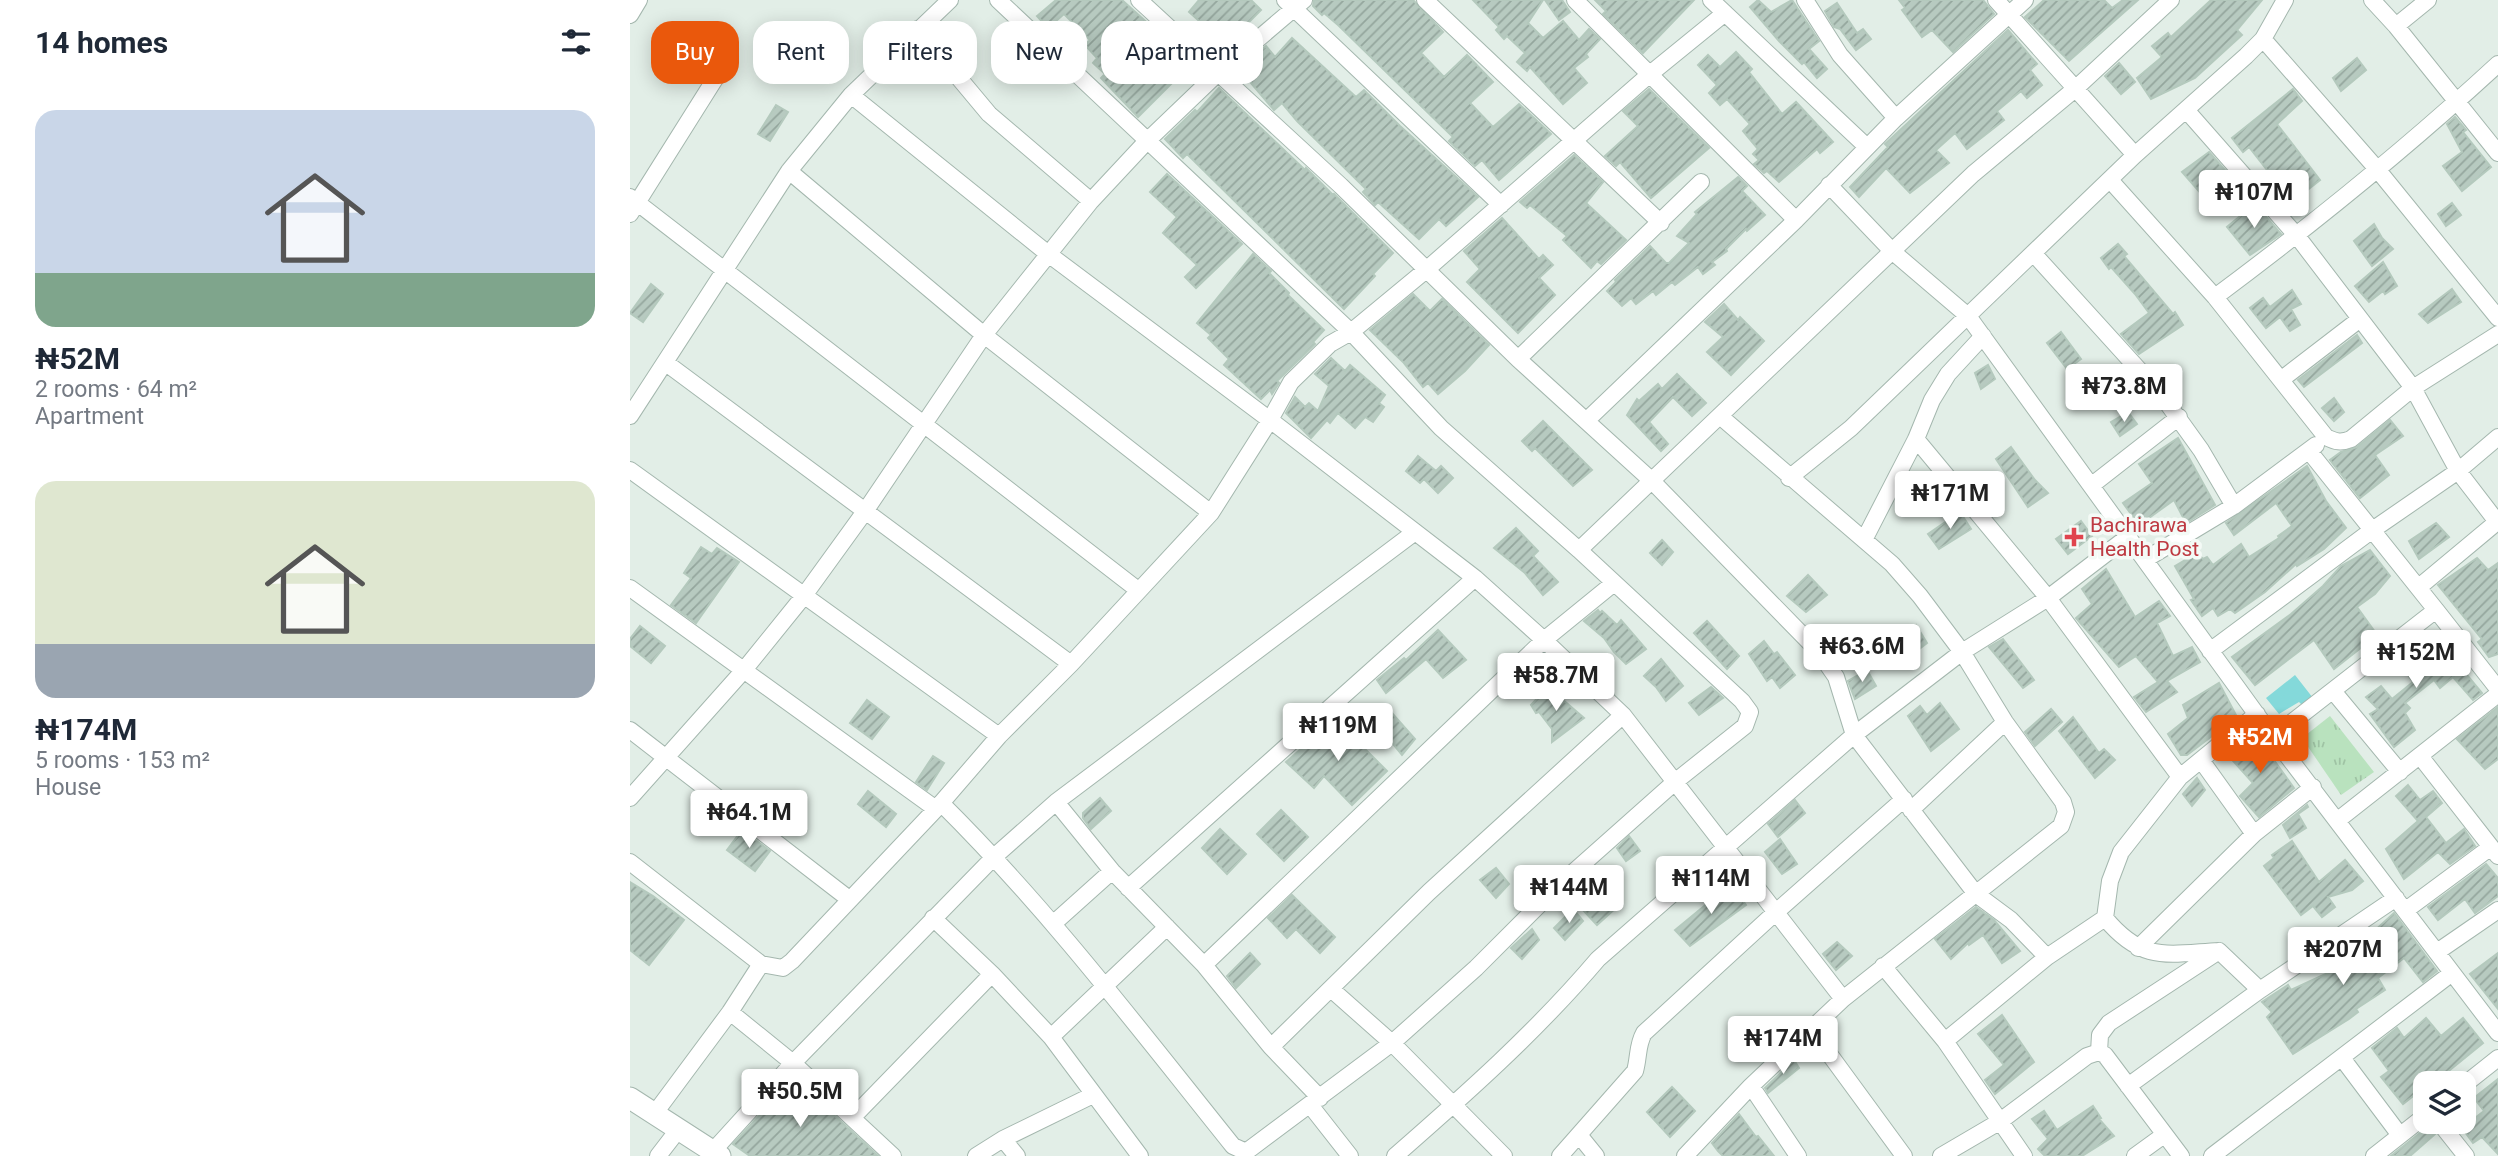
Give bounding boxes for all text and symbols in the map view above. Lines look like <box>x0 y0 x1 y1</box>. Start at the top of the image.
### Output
chip: Buy <box>651 21 739 84</box>
chip: Rent <box>753 21 849 84</box>
chip: Filters <box>863 21 977 84</box>
chip: New <box>991 21 1087 84</box>
chip: Apartment <box>1101 21 1263 84</box>
icon: filters <box>557 23 595 61</box>
text: 14 homes <box>35 25 168 60</box>
icon: home <box>252 155 378 281</box>
pin: ₦107M <box>2205 170 2303 230</box>
text: ₦107M <box>2215 179 2293 206</box>
text: ₦52M <box>35 341 120 376</box>
pin: ₦73.8M <box>2067 364 2181 424</box>
text: ₦73.8M <box>2081 373 2167 400</box>
text: 2 rooms · 64 m² <box>35 376 197 403</box>
text: Apartment <box>35 403 144 430</box>
pin: ₦171M <box>1901 472 1999 531</box>
text: ₦171M <box>1911 480 1989 507</box>
place label: Bachirawa Health Post <box>2090 513 2199 561</box>
icon: home <box>252 526 378 652</box>
marker: Bachirawa Health Post <box>2064 527 2084 547</box>
pin: ₦63.6M <box>1805 624 1919 684</box>
pin: ₦152M <box>2367 630 2465 690</box>
text: ₦63.6M <box>1819 633 1905 660</box>
text: ₦152M <box>2377 639 2455 666</box>
pin: ₦58.7M <box>1499 654 1613 713</box>
text: ₦58.7M <box>1513 662 1599 689</box>
pin: ₦119M <box>1289 704 1387 763</box>
text: ₦174M <box>35 712 137 747</box>
text: ₦119M <box>1299 712 1377 739</box>
pin: ₦52M <box>2219 716 2301 775</box>
text: ₦52M <box>2227 724 2293 751</box>
text: 5 rooms · 153 m² <box>35 747 210 774</box>
text: House <box>35 774 101 801</box>
pin: ₦64.1M <box>692 790 806 850</box>
text: ₦64.1M <box>706 799 792 826</box>
pin: ₦114M <box>1662 856 1760 916</box>
text: ₦114M <box>1672 865 1750 892</box>
pin: ₦144M <box>1520 866 1618 925</box>
text: ₦144M <box>1530 874 1608 901</box>
pin: ₦207M <box>2294 928 2392 987</box>
text: ₦207M <box>2304 936 2382 963</box>
pin: ₦174M <box>1734 1016 1832 1076</box>
text: ₦174M <box>1744 1025 1822 1052</box>
pin: ₦50.5M <box>743 1070 857 1129</box>
map controls <box>2413 1071 2476 1134</box>
button: layers <box>2413 1071 2476 1134</box>
text: ₦50.5M <box>757 1078 843 1105</box>

